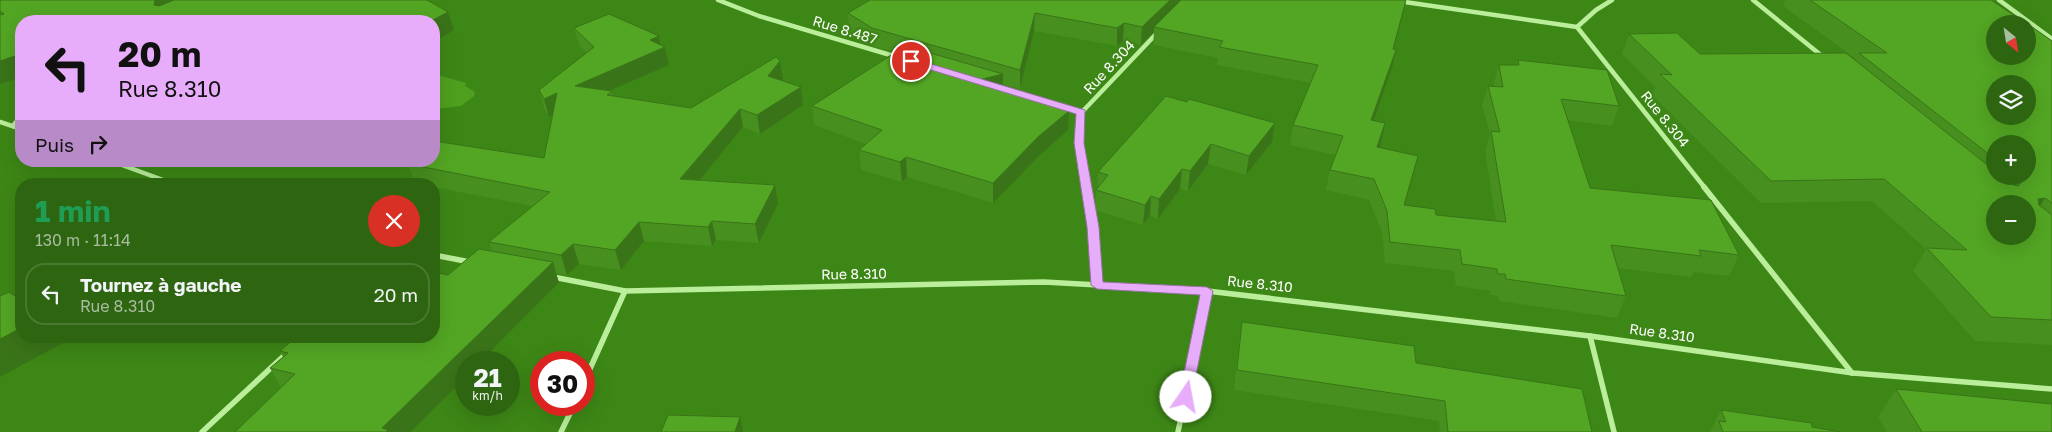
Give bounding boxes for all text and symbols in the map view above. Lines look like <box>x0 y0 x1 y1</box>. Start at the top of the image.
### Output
street label: Rue 8.487 <box>811 12 879 47</box>
north arrow <box>1986 15 2036 65</box>
map controls <box>1986 15 2036 245</box>
text: 20 m <box>118 33 201 75</box>
icon: left <box>35 35 100 100</box>
street label: Rue 8.304 <box>1079 36 1138 97</box>
pin <box>890 40 932 82</box>
icon: arrive <box>897 47 925 75</box>
text: Rue 8.310 <box>118 75 221 102</box>
button: layers <box>1986 75 2036 125</box>
street label: Rue 8.304 <box>1638 87 1693 150</box>
icon: right <box>84 130 112 158</box>
text: Puis <box>35 133 74 156</box>
button: + <box>1986 135 2036 185</box>
text: 1 min <box>35 193 111 229</box>
button: close <box>368 195 420 247</box>
button: − <box>1986 195 2036 245</box>
text: 130 m · 11:14 <box>35 230 131 250</box>
street label: Rue 8.310 <box>821 264 887 283</box>
street label: Rue 8.310 <box>1226 272 1294 295</box>
text: Tournez à gauche <box>80 273 241 296</box>
icon: left <box>37 280 65 308</box>
text: 20 m <box>374 283 418 306</box>
text: Rue 8.310 <box>80 296 155 316</box>
street label: Rue 8.310 <box>1628 320 1696 345</box>
speed limit sign: 30 <box>530 351 595 416</box>
text: 21 <box>473 362 502 393</box>
position arrow <box>1159 370 1211 422</box>
text: km/h <box>472 388 503 403</box>

